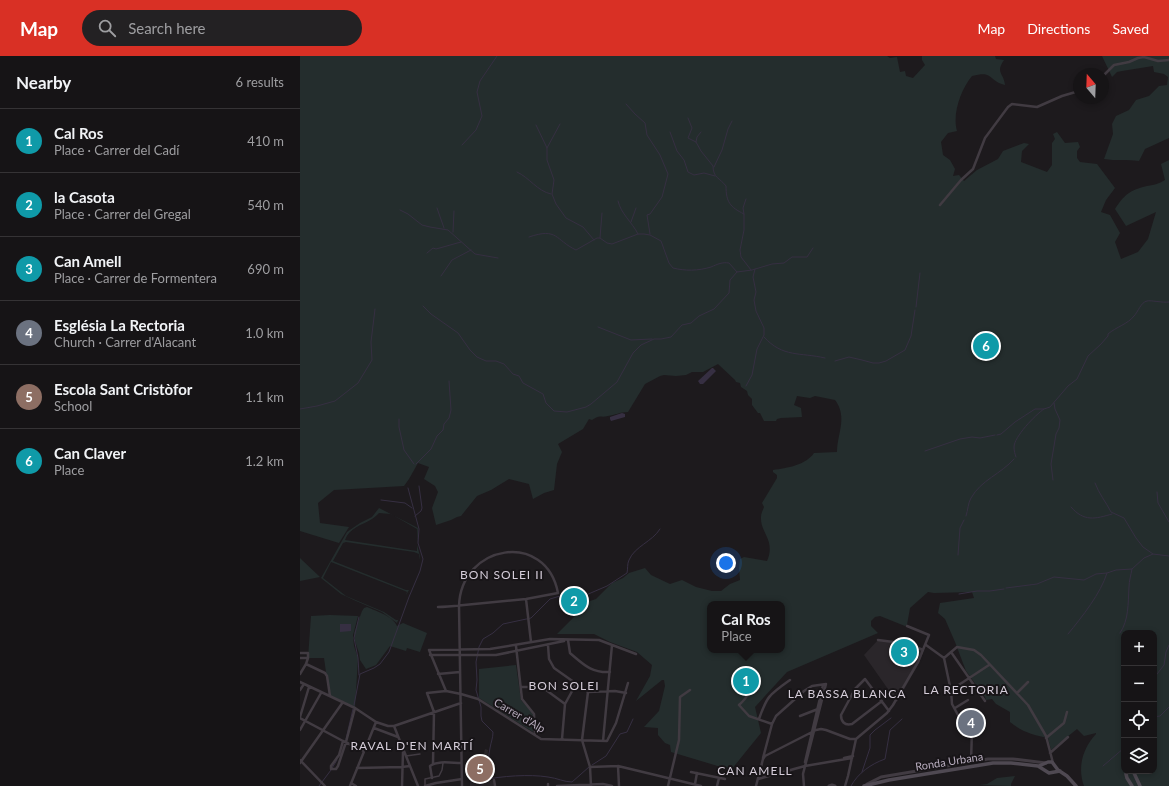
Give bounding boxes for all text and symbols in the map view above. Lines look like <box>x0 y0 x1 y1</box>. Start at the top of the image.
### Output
search box <box>82 10 362 46</box>
text: Map <box>20 17 58 40</box>
icon: search <box>96 17 118 39</box>
text: Search here <box>128 19 206 37</box>
text: Map <box>978 20 1005 37</box>
text: Directions <box>1027 20 1090 37</box>
text: Saved <box>1112 20 1149 37</box>
north arrow <box>1073 68 1109 104</box>
text: Nearby <box>16 72 71 93</box>
text: 6 results <box>236 74 284 90</box>
text: Cal Ros <box>54 124 103 142</box>
text: 1 <box>25 133 33 149</box>
text: 410 m <box>247 133 284 149</box>
text: Place · Carrer del Cadí <box>54 142 179 158</box>
text: la Casota <box>54 188 115 206</box>
text: 2 <box>25 197 33 213</box>
text: 540 m <box>247 197 284 213</box>
text: Place · Carrer del Gregal <box>54 206 191 222</box>
text: Can Amell <box>54 252 122 270</box>
text: 3 <box>25 261 33 277</box>
text: 690 m <box>247 261 284 277</box>
text: Place · Carrer de Formentera <box>54 270 217 286</box>
text: Església La Rectoria <box>54 316 185 334</box>
text: 4 <box>25 325 33 341</box>
text: 1.0 km <box>245 325 284 341</box>
pin: 6 <box>973 331 999 361</box>
text: Church · Carrer d'Alacant <box>54 334 196 350</box>
text: Escola Sant Cristòfor <box>54 380 192 398</box>
text: 5 <box>25 389 33 405</box>
text: 1.1 km <box>245 389 284 405</box>
text: School <box>54 398 92 414</box>
text: Can Claver <box>54 444 126 462</box>
text: 6 <box>25 453 33 469</box>
text: 1.2 km <box>245 453 284 469</box>
text: Place <box>54 462 84 478</box>
your location <box>716 553 736 573</box>
district label: BON SOLEI II <box>460 567 544 582</box>
pin: 2 <box>561 586 587 616</box>
popup <box>707 601 785 653</box>
text: Cal Ros <box>721 610 771 628</box>
text: Place <box>721 628 752 644</box>
map controls <box>1121 630 1157 774</box>
button: + <box>1121 630 1157 666</box>
pin: 3 <box>891 637 917 667</box>
pin: 1 <box>733 666 759 696</box>
button: − <box>1121 666 1157 702</box>
district label: BON SOLEI <box>528 678 600 693</box>
district label: LA RECTORIA <box>923 682 1009 697</box>
district label: LA BASSA BLANCA <box>788 686 906 701</box>
street label: Carrer d'Alp <box>492 695 548 735</box>
button: locate <box>1121 702 1157 738</box>
pin: 4 <box>958 708 984 738</box>
district label: RAVAL D'EN MARTÍ <box>350 738 474 753</box>
button: layers <box>1121 738 1157 774</box>
street label: Ronda Urbana <box>914 749 984 773</box>
pin: 5 <box>467 754 493 784</box>
district label: CAN AMELL <box>717 763 793 778</box>

